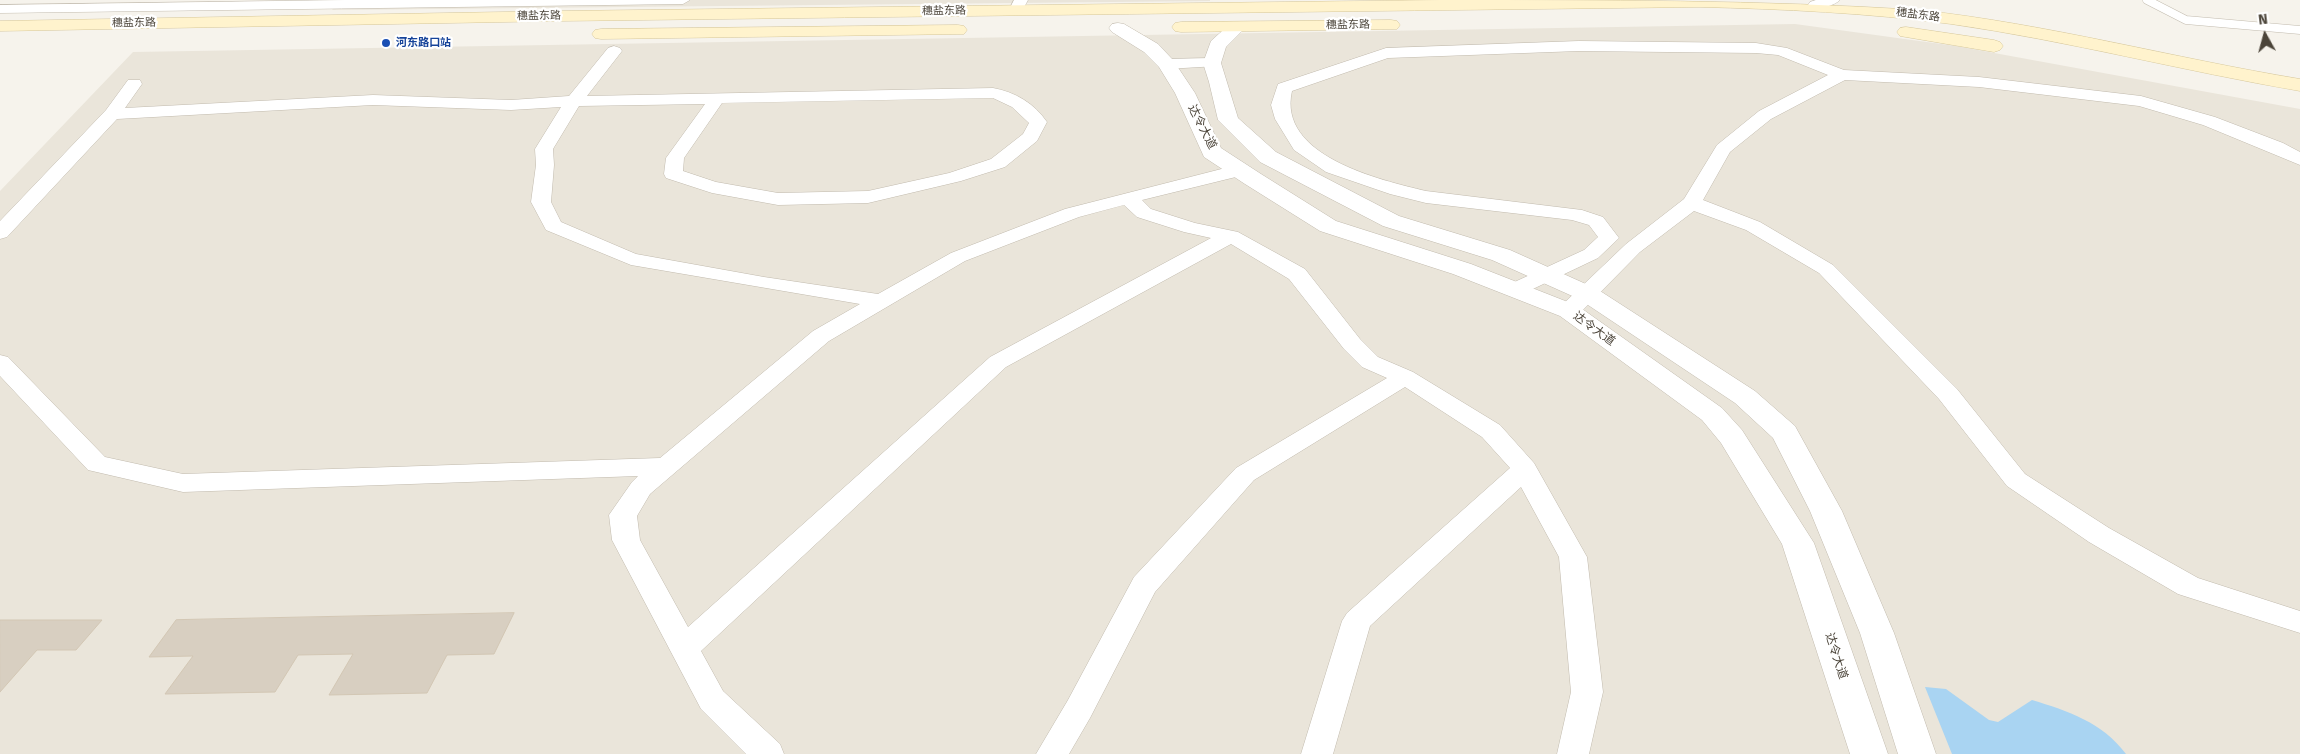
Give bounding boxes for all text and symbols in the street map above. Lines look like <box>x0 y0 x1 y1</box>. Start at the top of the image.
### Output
street label: 穗盐东路 <box>922 4 966 18</box>
street label: 穗盐东路 <box>1895 6 1941 24</box>
street label: 穗盐东路 <box>517 9 561 23</box>
north arrow <box>2240 10 2290 60</box>
text: N <box>2257 11 2269 29</box>
street label: 穗盐东路 <box>112 16 156 30</box>
street label: 穗盐东路 <box>1326 18 1370 32</box>
place label: 河东路口站 <box>396 36 451 50</box>
marker: 河东路口站 <box>380 37 392 49</box>
street label: 达令大道 <box>1185 102 1219 152</box>
street label: 达令大道 <box>1570 309 1618 349</box>
street label: 达令大道 <box>1822 631 1850 681</box>

